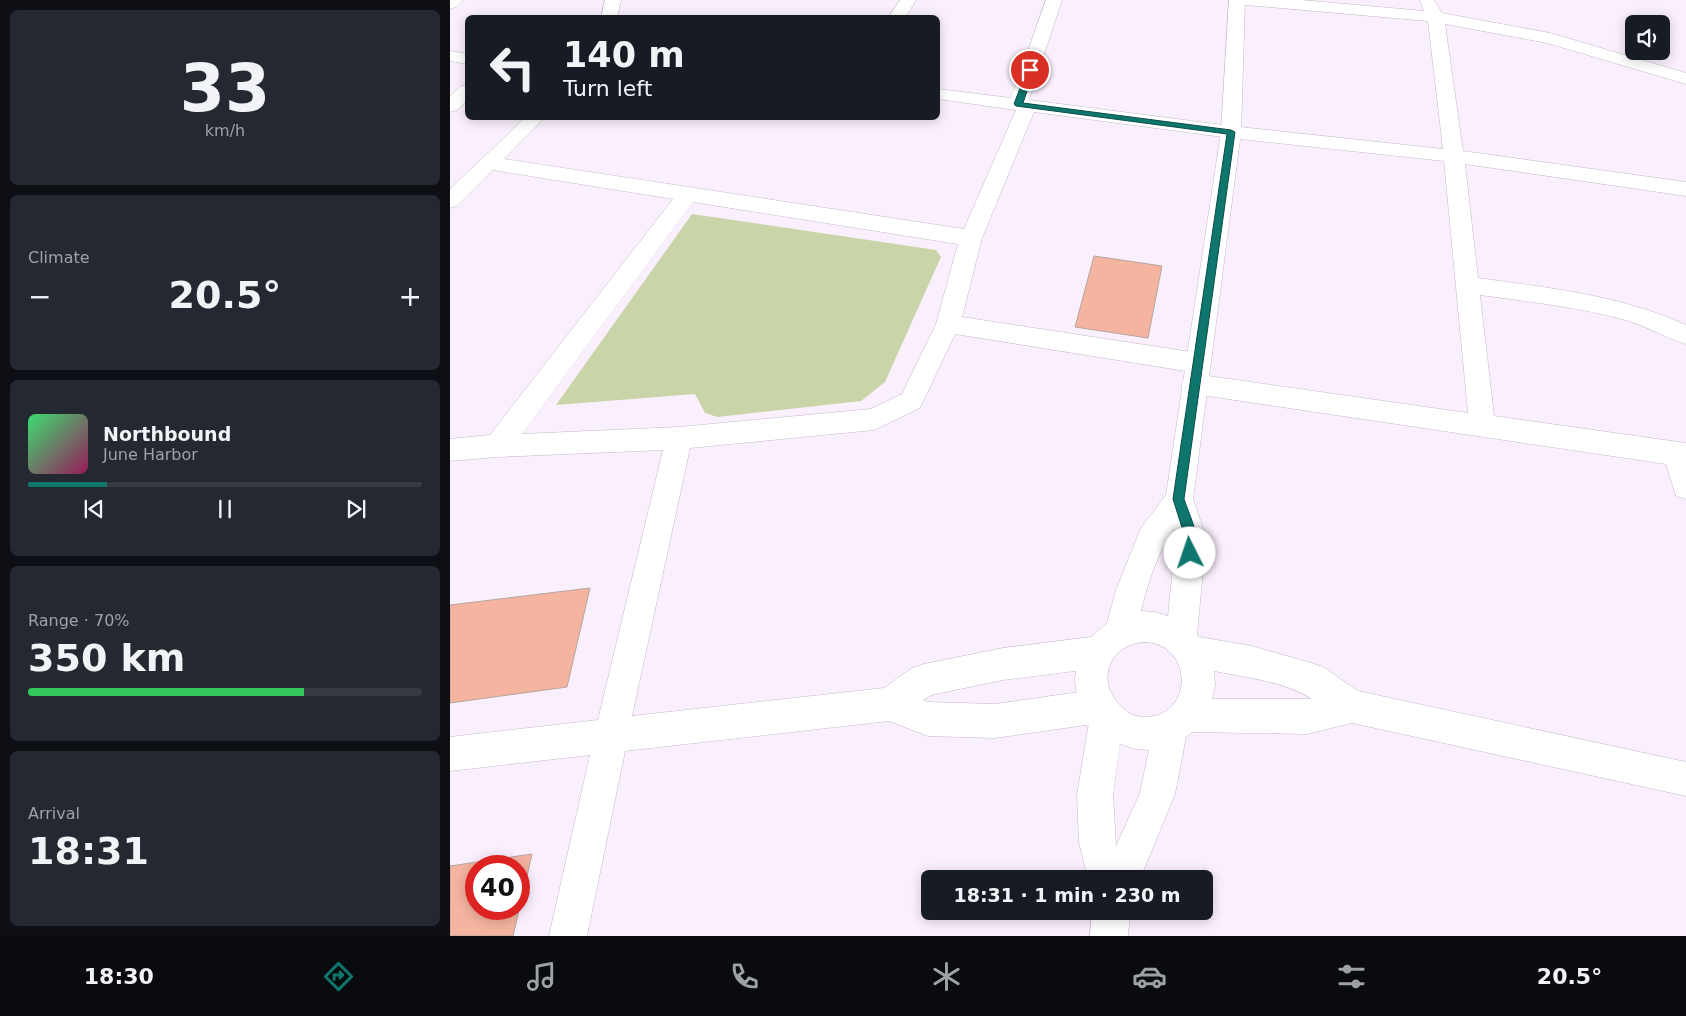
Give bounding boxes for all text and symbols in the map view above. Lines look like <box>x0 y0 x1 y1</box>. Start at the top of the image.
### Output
map controls <box>1625 15 1670 60</box>
button: sound <box>1625 15 1670 60</box>
icon: left <box>480 35 545 100</box>
text: 140 m <box>563 35 685 75</box>
pin <box>1009 49 1051 91</box>
text: 33 <box>180 51 270 126</box>
icon: arrive <box>1016 56 1044 84</box>
text: Turn left <box>563 76 652 101</box>
text: km/h <box>205 121 245 140</box>
text: Climate <box>28 248 90 267</box>
text: 20.5° <box>169 273 281 317</box>
text: − <box>28 280 51 313</box>
text: + <box>399 280 422 313</box>
text: Northbound <box>103 423 231 445</box>
text: June Harbor <box>103 445 198 464</box>
icon: previous <box>80 495 108 523</box>
icon: pause <box>211 495 239 523</box>
icon: next <box>342 495 370 523</box>
position arrow <box>1163 526 1215 578</box>
text: Range · 70% <box>28 611 130 630</box>
text: 350 km <box>28 636 185 680</box>
text: Arrival <box>28 804 80 823</box>
text: 18:31 <box>28 829 149 873</box>
speed limit sign: 40 <box>465 855 530 920</box>
text: 18:31 · 1 min · 230 m <box>953 884 1181 906</box>
icon: directions <box>321 959 356 994</box>
icon: music <box>524 959 559 994</box>
icon: phone <box>727 959 762 994</box>
icon: climate <box>929 959 964 994</box>
icon: car <box>1132 959 1167 994</box>
icon: filters <box>1334 959 1369 994</box>
text: 18:30 <box>84 964 154 989</box>
text: 20.5° <box>1537 964 1602 989</box>

